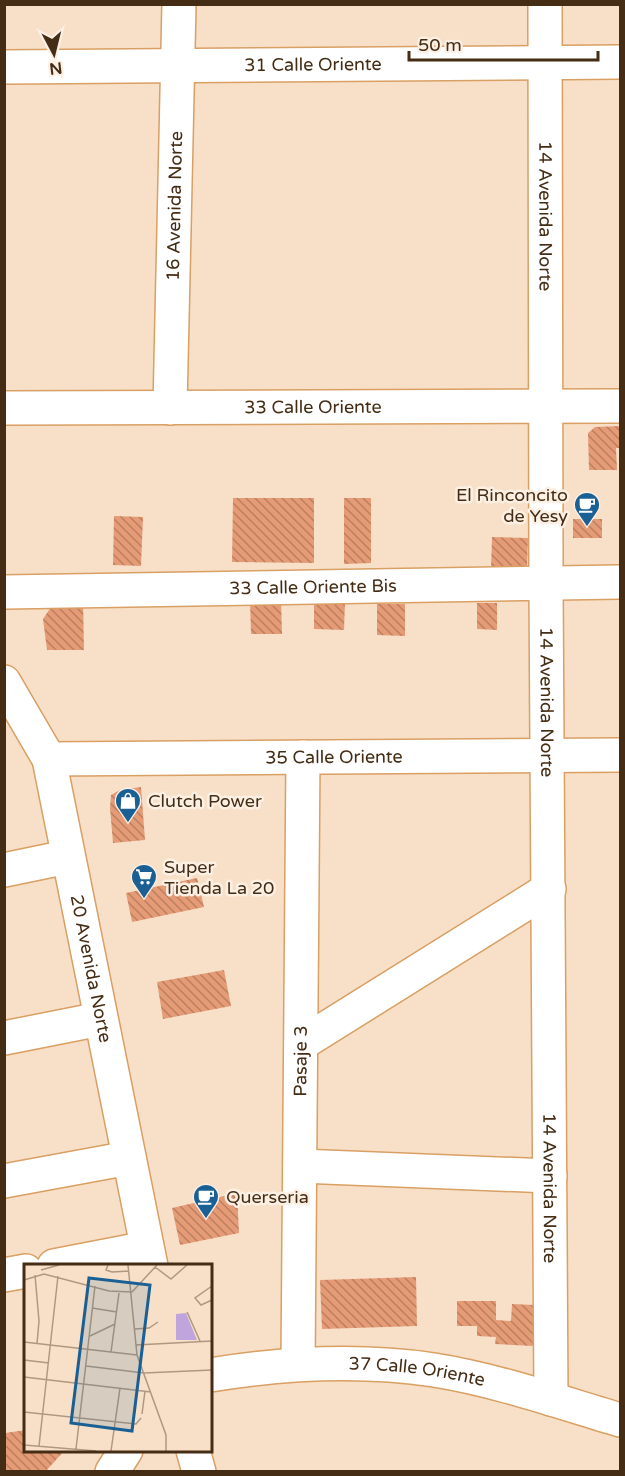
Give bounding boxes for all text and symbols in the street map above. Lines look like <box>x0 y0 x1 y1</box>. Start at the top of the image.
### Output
north arrow <box>24 24 84 84</box>
scale bar <box>409 24 598 62</box>
text: 50 m <box>418 34 462 56</box>
street label: 31 Calle Oriente <box>244 53 382 76</box>
text: N <box>48 57 63 79</box>
street label: 16 Avenida Norte <box>162 131 187 281</box>
street label: 14 Avenida Norte <box>534 141 556 291</box>
street label: 33 Calle Oriente <box>244 396 382 418</box>
place label: El Rinconcito de Yesy <box>456 484 568 527</box>
cafe icon: El Rinconcito de Yesy <box>572 490 602 528</box>
street label: 33 Calle Oriente Bis <box>229 575 397 599</box>
street label: 14 Avenida Norte <box>535 627 558 777</box>
street label: 35 Calle Oriente <box>265 746 403 768</box>
shop icon: Clutch Power <box>113 786 143 824</box>
place label: Clutch Power <box>148 790 262 812</box>
place label: Super Tienda La 20 <box>164 856 274 899</box>
supermarket icon: Super Tienda La 20 <box>129 862 159 900</box>
street label: 20 Avenida Norte <box>66 893 117 1044</box>
street label: Pasaje 3 <box>289 1025 312 1097</box>
street label: 14 Avenida Norte <box>538 1113 561 1263</box>
cafe icon: Querseria <box>191 1182 221 1220</box>
place label: Querseria <box>226 1186 309 1208</box>
inset map <box>24 1264 212 1452</box>
street label: 37 Calle Oriente <box>348 1353 487 1391</box>

